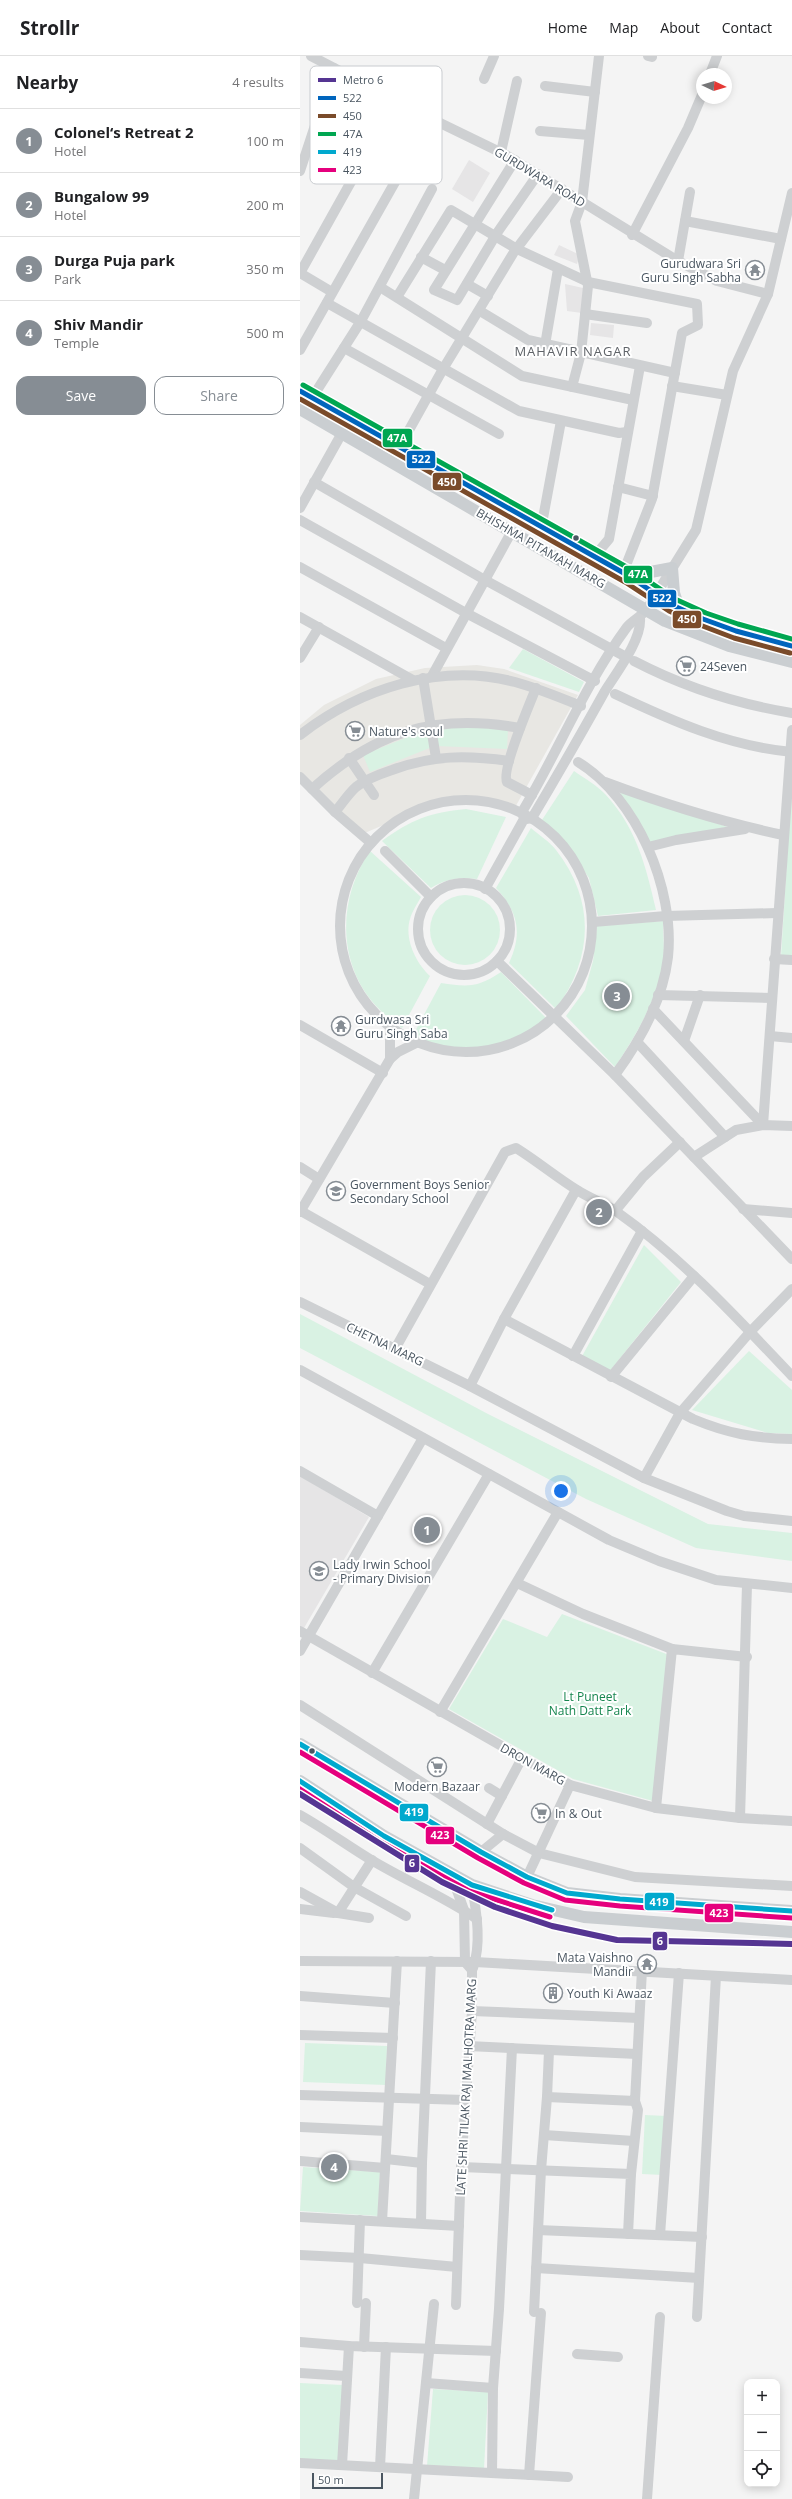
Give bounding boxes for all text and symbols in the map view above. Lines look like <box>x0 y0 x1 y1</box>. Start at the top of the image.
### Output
text: Strollr <box>20 15 79 41</box>
text: Home <box>548 18 587 37</box>
text: Map <box>609 18 638 37</box>
text: About <box>660 18 700 37</box>
text: Contact <box>722 18 772 37</box>
legend <box>310 66 442 184</box>
north arrow <box>696 68 732 104</box>
text: Nearby <box>16 71 78 94</box>
text: Metro 6 <box>343 72 383 87</box>
text: 4 results <box>232 73 284 91</box>
text: 522 <box>343 90 362 105</box>
text: 450 <box>343 108 362 123</box>
text: Colonel‘s Retreat 2 <box>54 122 194 142</box>
text: 47A <box>343 126 363 141</box>
text: 1 <box>25 132 33 150</box>
text: 100 m <box>246 132 284 150</box>
text: Hotel <box>54 142 87 160</box>
street label: GURDWARA ROAD <box>491 143 589 211</box>
text: 419 <box>343 144 362 159</box>
text: 423 <box>343 162 362 177</box>
text: Bungalow 99 <box>54 186 149 206</box>
text: 2 <box>25 196 33 214</box>
text: 200 m <box>246 196 284 214</box>
text: Hotel <box>54 206 87 224</box>
text: Durga Puja park <box>54 250 175 270</box>
place label: Gurudwara Sri Guru Singh Sabha <box>641 255 741 286</box>
temple icon: Gurudwara Sri Guru Singh Sabha <box>744 259 766 281</box>
text: 3 <box>25 260 33 278</box>
text: 350 m <box>246 260 284 278</box>
text: Park <box>54 270 81 288</box>
text: Shiv Mandir <box>54 314 143 334</box>
text: 4 <box>25 324 33 342</box>
text: 500 m <box>246 324 284 342</box>
text: Temple <box>54 334 99 352</box>
district label: MAHAVIR NAGAR <box>514 342 632 360</box>
button: Save <box>16 376 146 415</box>
button: Share <box>154 376 284 415</box>
line badge: 47A <box>382 428 413 448</box>
text: 47A <box>387 430 407 445</box>
line badge: 522 <box>406 450 436 469</box>
text: 522 <box>412 451 430 466</box>
line badge: 450 <box>432 472 462 491</box>
text: 450 <box>438 474 456 489</box>
street label: BHISHMA PITAMAH MARG <box>473 504 609 592</box>
unlabelled marker <box>571 533 581 543</box>
line badge: 47A <box>623 565 653 584</box>
text: 47A <box>628 566 648 581</box>
line badge: 522 <box>647 589 677 608</box>
text: 522 <box>653 590 671 605</box>
line badge: 450 <box>672 610 702 629</box>
text: 450 <box>678 611 696 626</box>
supermarket icon: 24Seven <box>675 655 697 677</box>
place label: 24Seven <box>700 658 747 675</box>
supermarket icon: Nature's soul <box>344 720 366 742</box>
place label: Nature's soul <box>369 723 443 740</box>
pin: 3 <box>604 981 630 1011</box>
place label: Gurdwasa Sri Guru Singh Saba <box>355 1011 448 1042</box>
temple icon: Gurdwasa Sri Guru Singh Saba <box>330 1015 352 1037</box>
place label: Government Boys Senior Secondary School <box>350 1176 489 1207</box>
school or university icon: Government Boys Senior Secondary School <box>325 1180 347 1202</box>
pin: 2 <box>586 1197 612 1227</box>
street label: CHETNA MARG <box>344 1318 426 1370</box>
your location <box>551 1481 571 1501</box>
pin: 1 <box>414 1515 440 1545</box>
place label: Lady Irwin School - Primary Division <box>333 1556 431 1587</box>
school or university icon: Lady Irwin School - Primary Division <box>308 1560 330 1582</box>
park label: Lt Puneet Nath Datt Park <box>549 1688 632 1719</box>
street label: DRON MARG <box>497 1739 569 1789</box>
unlabelled marker <box>307 1746 317 1756</box>
supermarket icon: Modern Bazaar <box>426 1756 448 1778</box>
place label: Modern Bazaar <box>394 1778 480 1795</box>
supermarket icon: In & Out <box>530 1802 552 1824</box>
line badge: 419 <box>399 1803 429 1822</box>
text: 419 <box>405 1804 423 1819</box>
place label: In & Out <box>555 1805 602 1822</box>
line badge: 423 <box>425 1826 455 1845</box>
text: 423 <box>431 1827 449 1842</box>
line badge: 6 <box>404 1854 420 1873</box>
text: 6 <box>409 1855 415 1870</box>
line badge: 419 <box>644 1892 675 1911</box>
text: 419 <box>650 1894 668 1909</box>
line badge: 423 <box>704 1903 734 1923</box>
text: 423 <box>710 1905 728 1920</box>
line badge: 6 <box>652 1931 668 1951</box>
text: 6 <box>657 1933 663 1948</box>
place label: Mata Vaishno Mandir <box>557 1949 633 1980</box>
temple icon: Mata Vaishno Mandir <box>636 1953 658 1975</box>
street label: LATE SHRI TILAK RAJ MALHOTRA MARG <box>452 1978 480 2196</box>
building icon: Youth Ki Awaaz <box>542 1982 564 2004</box>
place label: Youth Ki Awaaz <box>567 1985 653 2002</box>
pin: 4 <box>321 2152 347 2182</box>
map controls <box>744 2379 780 2487</box>
button: + <box>744 2379 780 2415</box>
button: − <box>744 2415 780 2451</box>
button: locate <box>744 2451 780 2487</box>
scale bar <box>312 2471 383 2490</box>
text: 50 m <box>318 2472 344 2487</box>

